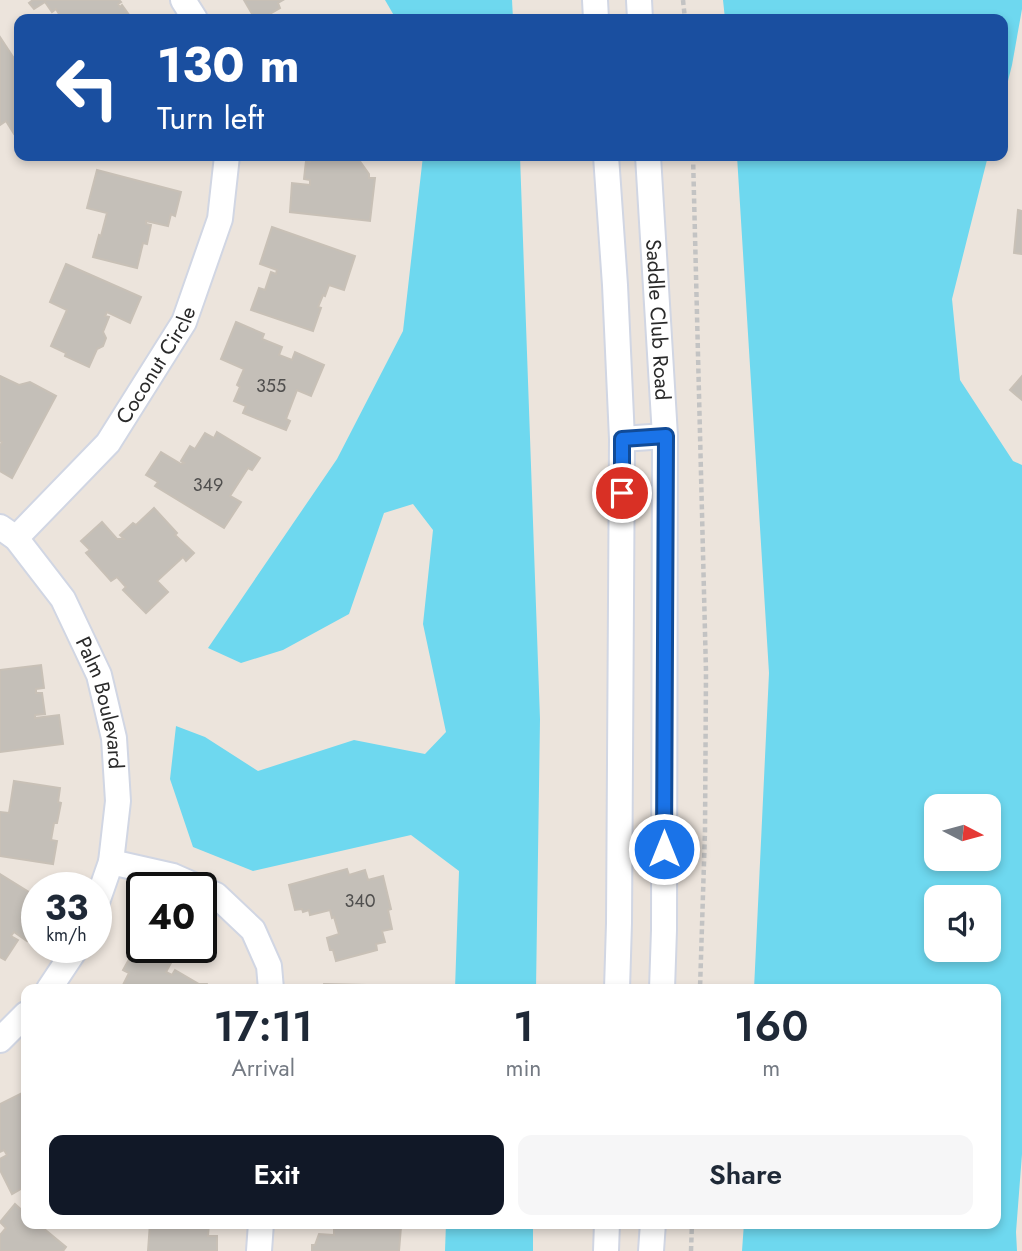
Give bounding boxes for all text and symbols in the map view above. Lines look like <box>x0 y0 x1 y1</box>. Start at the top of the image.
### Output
text: 130 m <box>157 30 300 100</box>
icon: left <box>42 42 133 133</box>
text: Turn left <box>157 95 264 141</box>
street label: Saddle Club Road <box>638 238 678 401</box>
street label: Coconut Circle <box>109 302 203 430</box>
house number: 355 <box>256 373 286 399</box>
pin <box>592 463 652 523</box>
house number: 349 <box>193 472 223 498</box>
icon: arrive <box>603 474 641 512</box>
street label: Palm Boulevard <box>68 632 131 770</box>
north arrow <box>924 794 1001 872</box>
map controls <box>924 794 1001 962</box>
position arrow <box>627 812 701 886</box>
speed limit sign: 40 <box>126 872 217 963</box>
text: 33 <box>45 883 88 933</box>
button: sound <box>924 885 1001 962</box>
house number: 340 <box>344 888 376 914</box>
text: km/h <box>46 922 87 948</box>
text: 17:11 <box>214 996 313 1057</box>
text: 1 <box>513 996 534 1057</box>
text: 160 <box>734 996 808 1057</box>
text: Arrival <box>232 1051 295 1085</box>
text: min <box>505 1051 541 1085</box>
text: m <box>762 1051 780 1085</box>
button: Exit <box>49 1135 504 1215</box>
button: Share <box>518 1135 973 1215</box>

